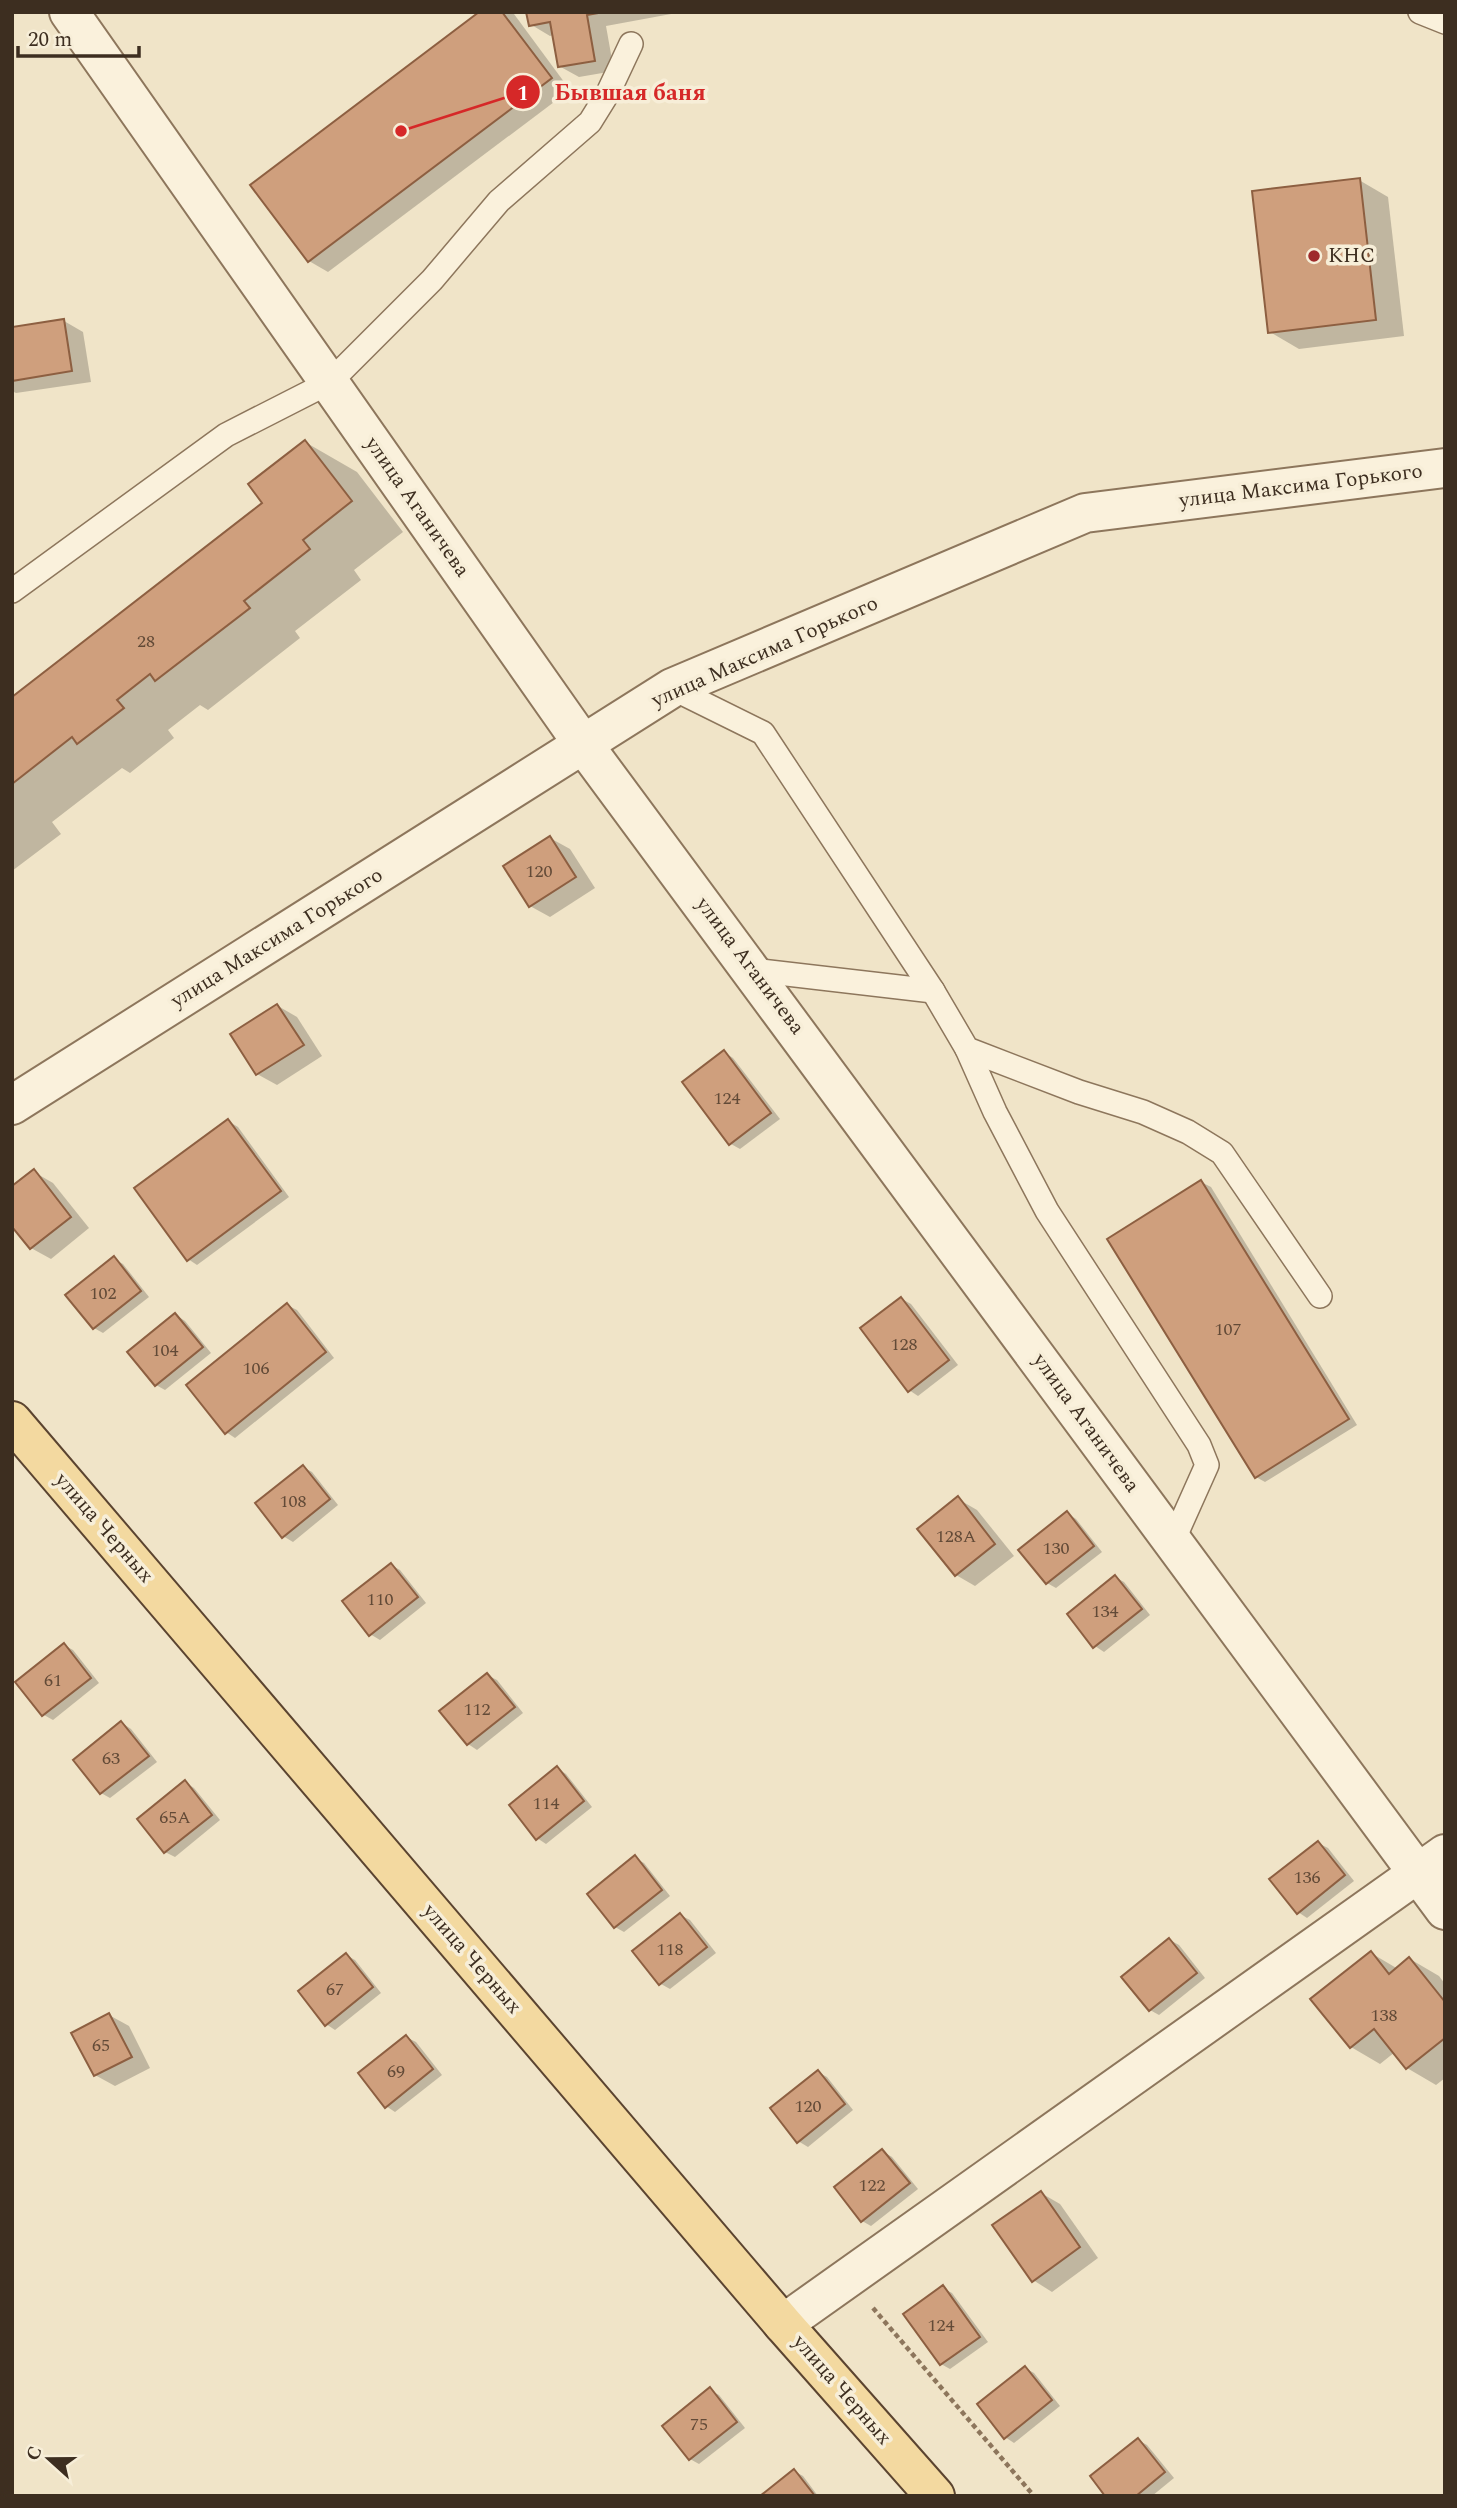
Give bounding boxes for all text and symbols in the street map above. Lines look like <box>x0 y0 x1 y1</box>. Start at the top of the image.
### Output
scale bar <box>18 14 138 58</box>
text: 20 m <box>28 24 72 56</box>
callout: Бывшая баня <box>505 70 720 114</box>
text: Бывшая баня <box>554 76 706 111</box>
text: 1 <box>517 78 529 110</box>
place label: КНС <box>1328 240 1375 272</box>
marker: КНС <box>1306 248 1322 264</box>
street label: улица Аганичева <box>356 429 478 585</box>
street label: улица Максима Горького <box>1176 455 1425 517</box>
street label: улица Максима Горького <box>646 588 883 717</box>
house number: 28 <box>137 628 155 655</box>
house number: 120 <box>526 858 553 885</box>
street label: улица Максима Горького <box>164 859 389 1017</box>
street label: улица Аганичева <box>687 889 813 1042</box>
house number: 124 <box>714 1085 741 1112</box>
house number: 102 <box>90 1280 117 1307</box>
house number: 107 <box>1215 1316 1242 1343</box>
house number: 128 <box>891 1331 918 1358</box>
house number: 104 <box>152 1337 179 1364</box>
street label: улица Аганичева <box>1024 1346 1148 1500</box>
house number: 106 <box>243 1355 270 1382</box>
street label: улица Черных <box>46 1465 161 1590</box>
house number: 108 <box>280 1488 307 1515</box>
house number: 128А <box>936 1523 976 1550</box>
house number: 130 <box>1043 1535 1070 1562</box>
house number: 110 <box>367 1586 394 1613</box>
house number: 134 <box>1092 1598 1119 1625</box>
house number: 61 <box>44 1667 62 1694</box>
house number: 112 <box>464 1696 491 1723</box>
house number: 63 <box>102 1745 120 1772</box>
house number: 114 <box>533 1790 560 1817</box>
house number: 65А <box>159 1804 191 1831</box>
house number: 136 <box>1294 1864 1321 1891</box>
street label: улица Черных <box>414 1896 529 2021</box>
house number: 118 <box>657 1936 684 1963</box>
house number: 67 <box>326 1976 344 2003</box>
house number: 138 <box>1371 2002 1398 2029</box>
house number: 65 <box>92 2032 110 2059</box>
house number: 69 <box>387 2058 405 2085</box>
house number: 120 <box>795 2093 822 2120</box>
house number: 122 <box>859 2172 886 2199</box>
house number: 124 <box>928 2312 955 2339</box>
street label: улица Черных <box>784 2327 899 2452</box>
house number: 75 <box>690 2411 708 2438</box>
north arrow <box>14 2424 84 2494</box>
text: С <box>19 2442 50 2465</box>

